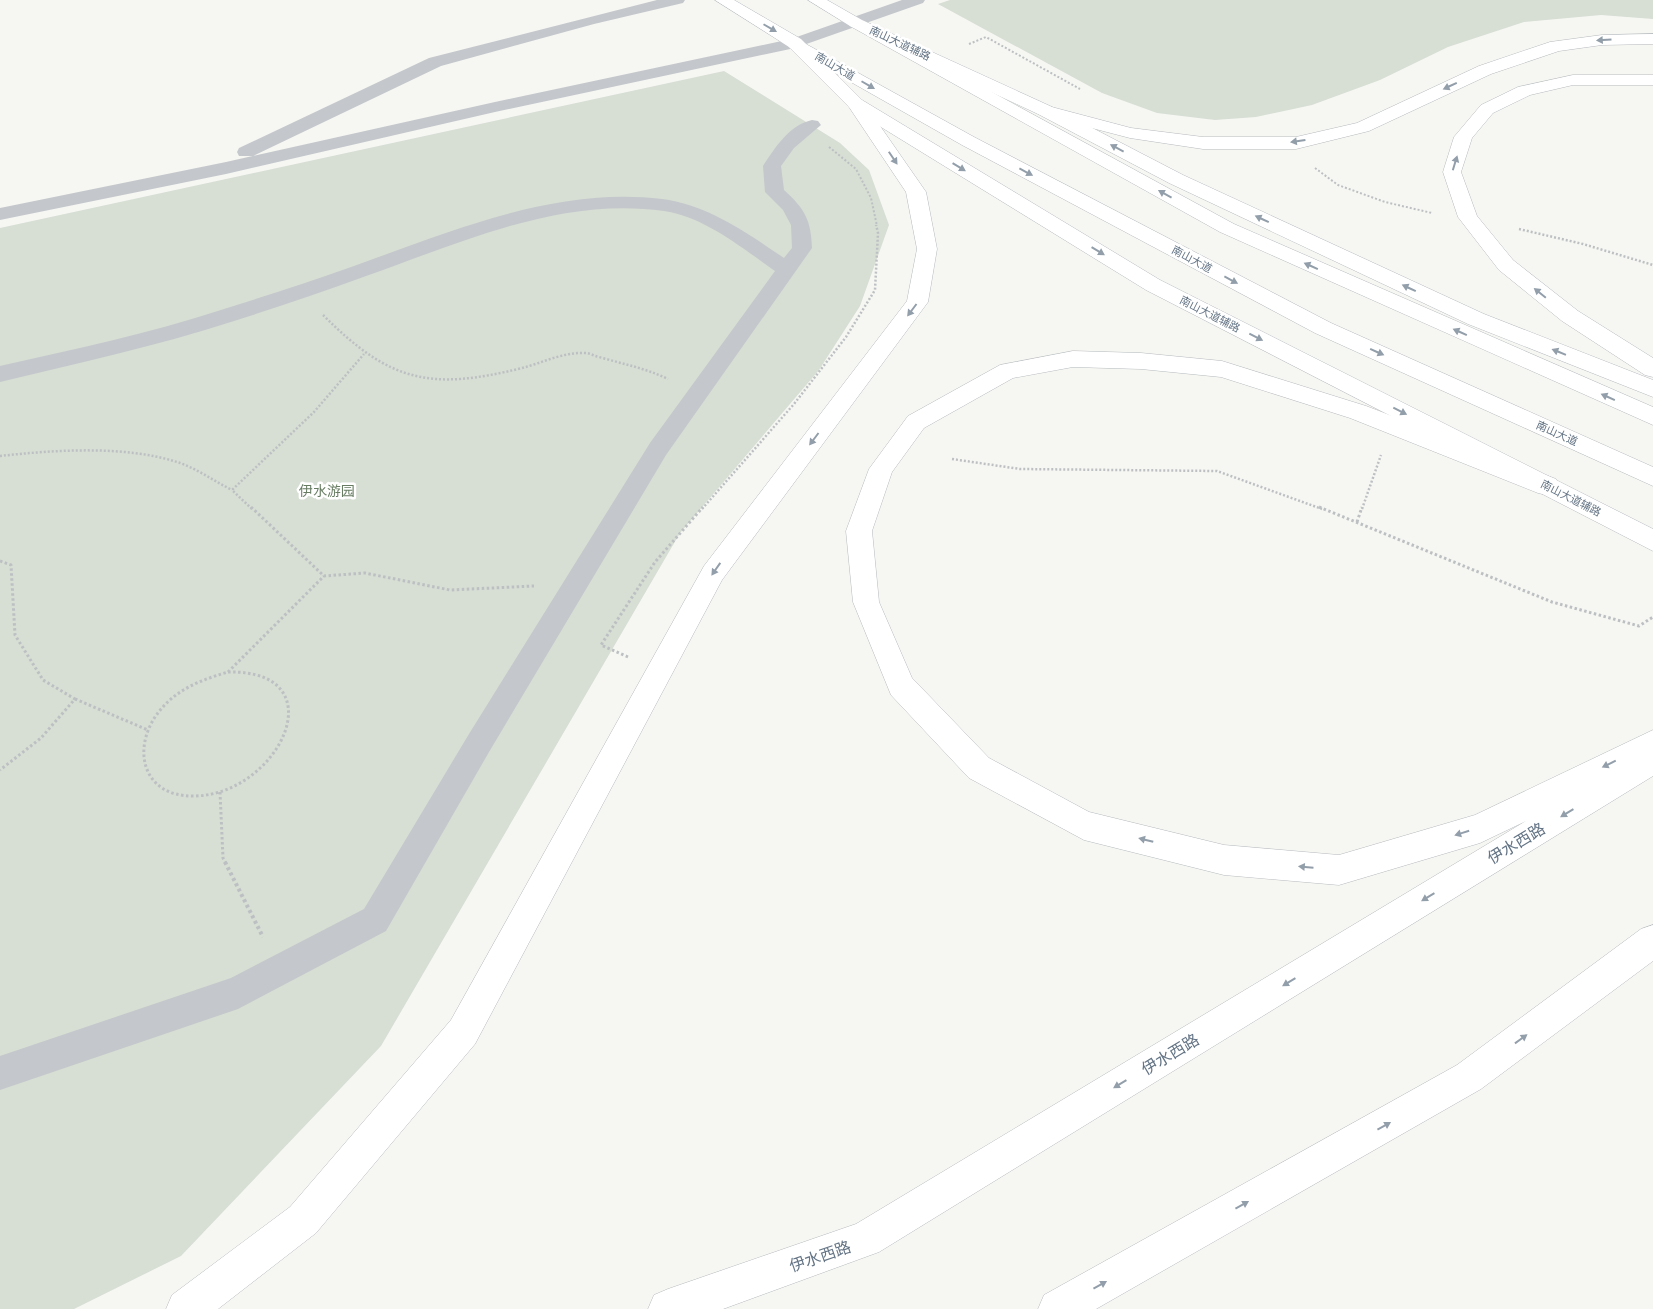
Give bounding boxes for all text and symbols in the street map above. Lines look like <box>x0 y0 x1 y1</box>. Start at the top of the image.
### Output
street label: 南山大道辅路 <box>867 23 933 63</box>
one-way arrow <box>763 24 776 33</box>
one-way arrow <box>1596 37 1612 45</box>
street label: 南山大道 <box>812 49 858 83</box>
one-way arrow <box>861 80 875 89</box>
one-way arrow <box>1443 83 1457 91</box>
one-way arrow <box>1290 138 1306 146</box>
one-way arrow <box>1110 143 1123 152</box>
one-way arrow <box>888 152 898 165</box>
one-way arrow <box>1451 155 1459 170</box>
one-way arrow <box>952 162 965 171</box>
one-way arrow <box>1019 167 1032 176</box>
one-way arrow <box>1159 190 1172 199</box>
one-way arrow <box>1255 215 1269 223</box>
street label: 南山大道 <box>1169 242 1215 276</box>
one-way arrow <box>1091 247 1104 256</box>
one-way arrow <box>1304 261 1318 269</box>
one-way arrow <box>1224 276 1239 284</box>
one-way arrow <box>1402 284 1417 292</box>
one-way arrow <box>1534 287 1547 298</box>
street label: 南山大道辅路 <box>1177 293 1243 335</box>
one-way arrow <box>907 303 917 317</box>
one-way arrow <box>1453 327 1467 335</box>
one-way arrow <box>1248 333 1263 341</box>
one-way arrow <box>1551 348 1566 356</box>
one-way arrow <box>1370 349 1384 357</box>
one-way arrow <box>1601 393 1615 401</box>
one-way arrow <box>1393 407 1408 415</box>
street label: 南山大道 <box>1534 418 1580 448</box>
one-way arrow <box>809 432 819 446</box>
street label: 南山大道辅路 <box>1538 477 1604 519</box>
park label: 伊水游园 <box>299 482 355 500</box>
one-way arrow <box>711 562 721 576</box>
one-way arrow <box>1602 760 1616 768</box>
one-way arrow <box>1560 808 1573 817</box>
street label: 伊水西路 <box>1483 817 1549 869</box>
one-way arrow <box>1455 830 1470 838</box>
one-way arrow <box>1138 836 1153 844</box>
one-way arrow <box>1297 863 1313 871</box>
one-way arrow <box>1421 893 1434 902</box>
one-way arrow <box>1282 977 1296 986</box>
street label: 伊水西路 <box>1137 1028 1203 1080</box>
one-way arrow <box>1514 1034 1528 1044</box>
one-way arrow <box>1114 1080 1127 1089</box>
one-way arrow <box>1377 1121 1390 1130</box>
one-way arrow <box>1235 1201 1249 1210</box>
street label: 伊水西路 <box>786 1235 854 1277</box>
one-way arrow <box>1093 1281 1108 1289</box>

